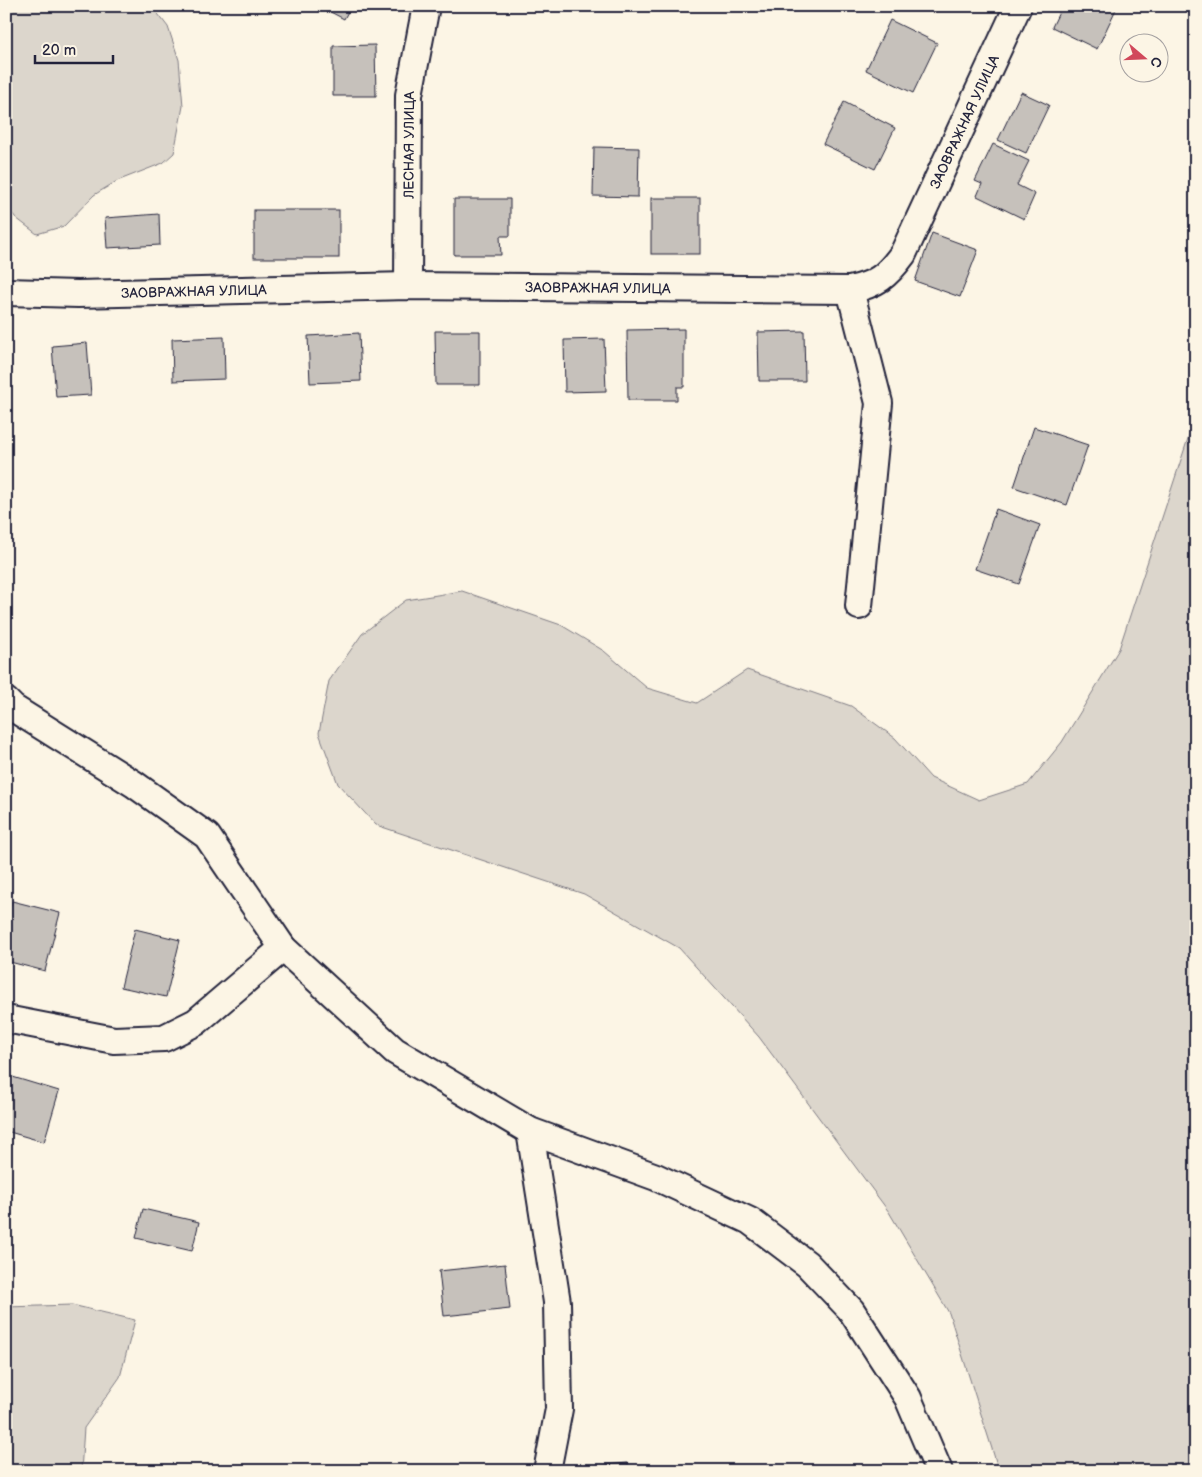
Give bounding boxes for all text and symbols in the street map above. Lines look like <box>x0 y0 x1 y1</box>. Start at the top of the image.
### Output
scale bar <box>35 32 112 64</box>
north arrow <box>1120 32 1170 82</box>
text: 20 m <box>42 41 76 60</box>
street label: ЗАОВРАЖНАЯ УЛИЦА <box>926 52 1003 192</box>
text: С <box>1146 55 1165 70</box>
street label: ЛЕСНАЯ УЛИЦА <box>400 91 418 200</box>
street label: ЗАОВРАЖНАЯ УЛИЦА <box>525 279 671 297</box>
street label: ЗАОВРАЖНАЯ УЛИЦА <box>121 281 267 302</box>

